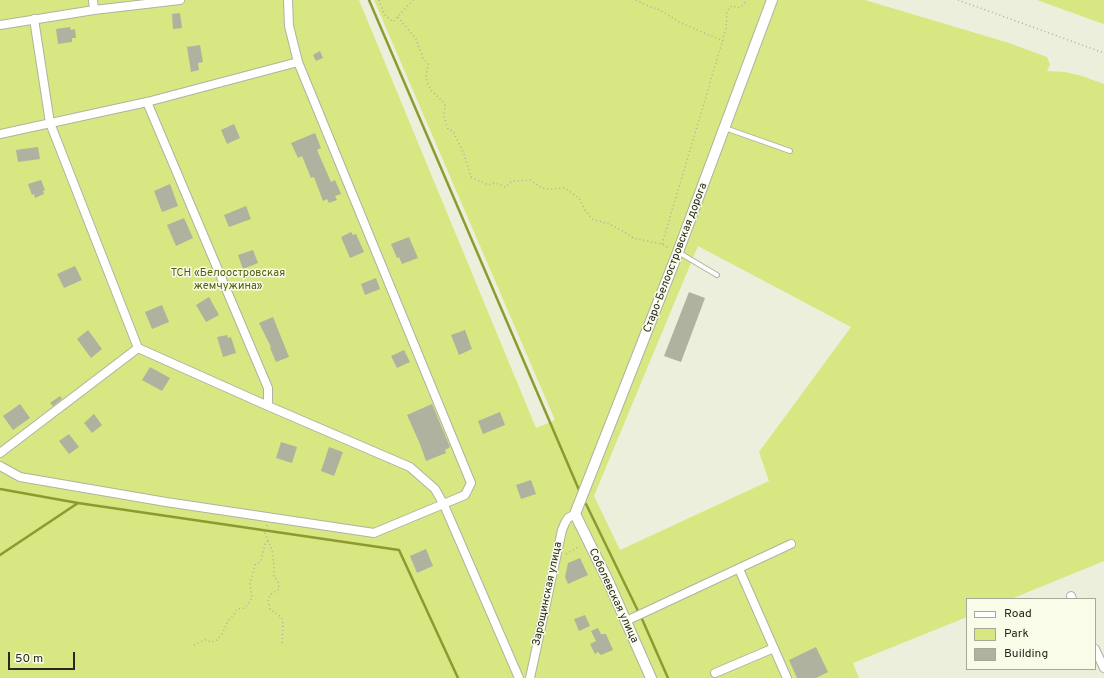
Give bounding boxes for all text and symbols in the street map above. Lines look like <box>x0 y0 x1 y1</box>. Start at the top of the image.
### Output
street label: Старо-Белоостровская дорога <box>641 181 711 335</box>
park label: ТСН «Белоостровская жемчужина» <box>171 267 285 293</box>
street label: Зарощинская улица <box>531 541 565 647</box>
street label: Соболевская улица <box>585 547 641 645</box>
legend <box>966 598 1096 670</box>
text: Road <box>1004 606 1032 622</box>
text: Park <box>1004 626 1029 642</box>
scale bar <box>10 644 77 670</box>
text: Building <box>1004 646 1048 662</box>
text: 50 m <box>15 651 43 667</box>

